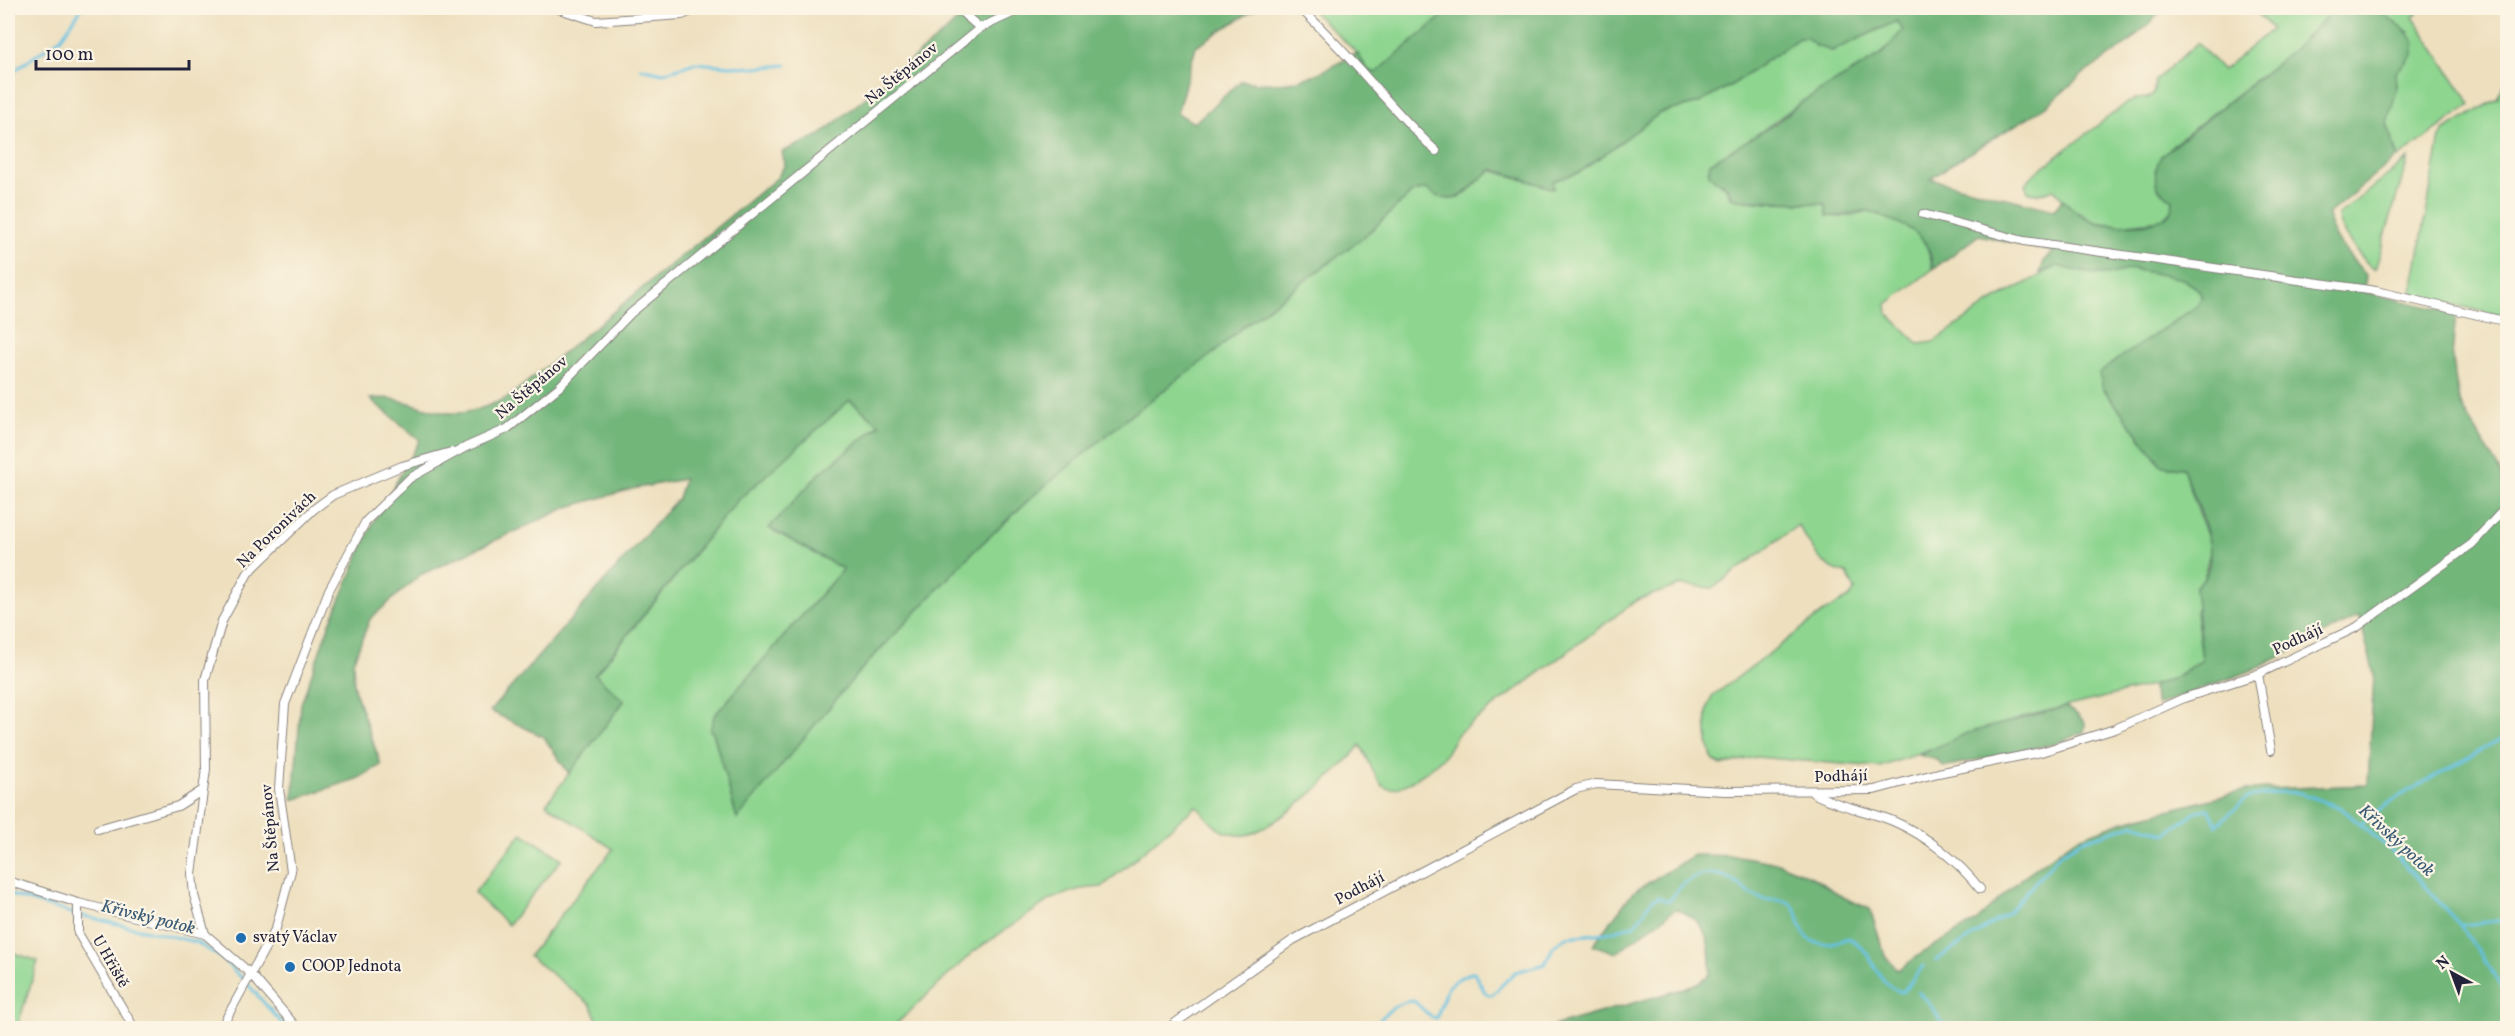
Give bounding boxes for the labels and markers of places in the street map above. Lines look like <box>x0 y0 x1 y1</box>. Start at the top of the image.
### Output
place label: svatý Václav <box>253 927 338 949</box>
marker: svatý Václav <box>234 931 248 945</box>
place label: COOP Jednota <box>302 956 402 978</box>
marker: COOP Jednota <box>283 960 297 974</box>

